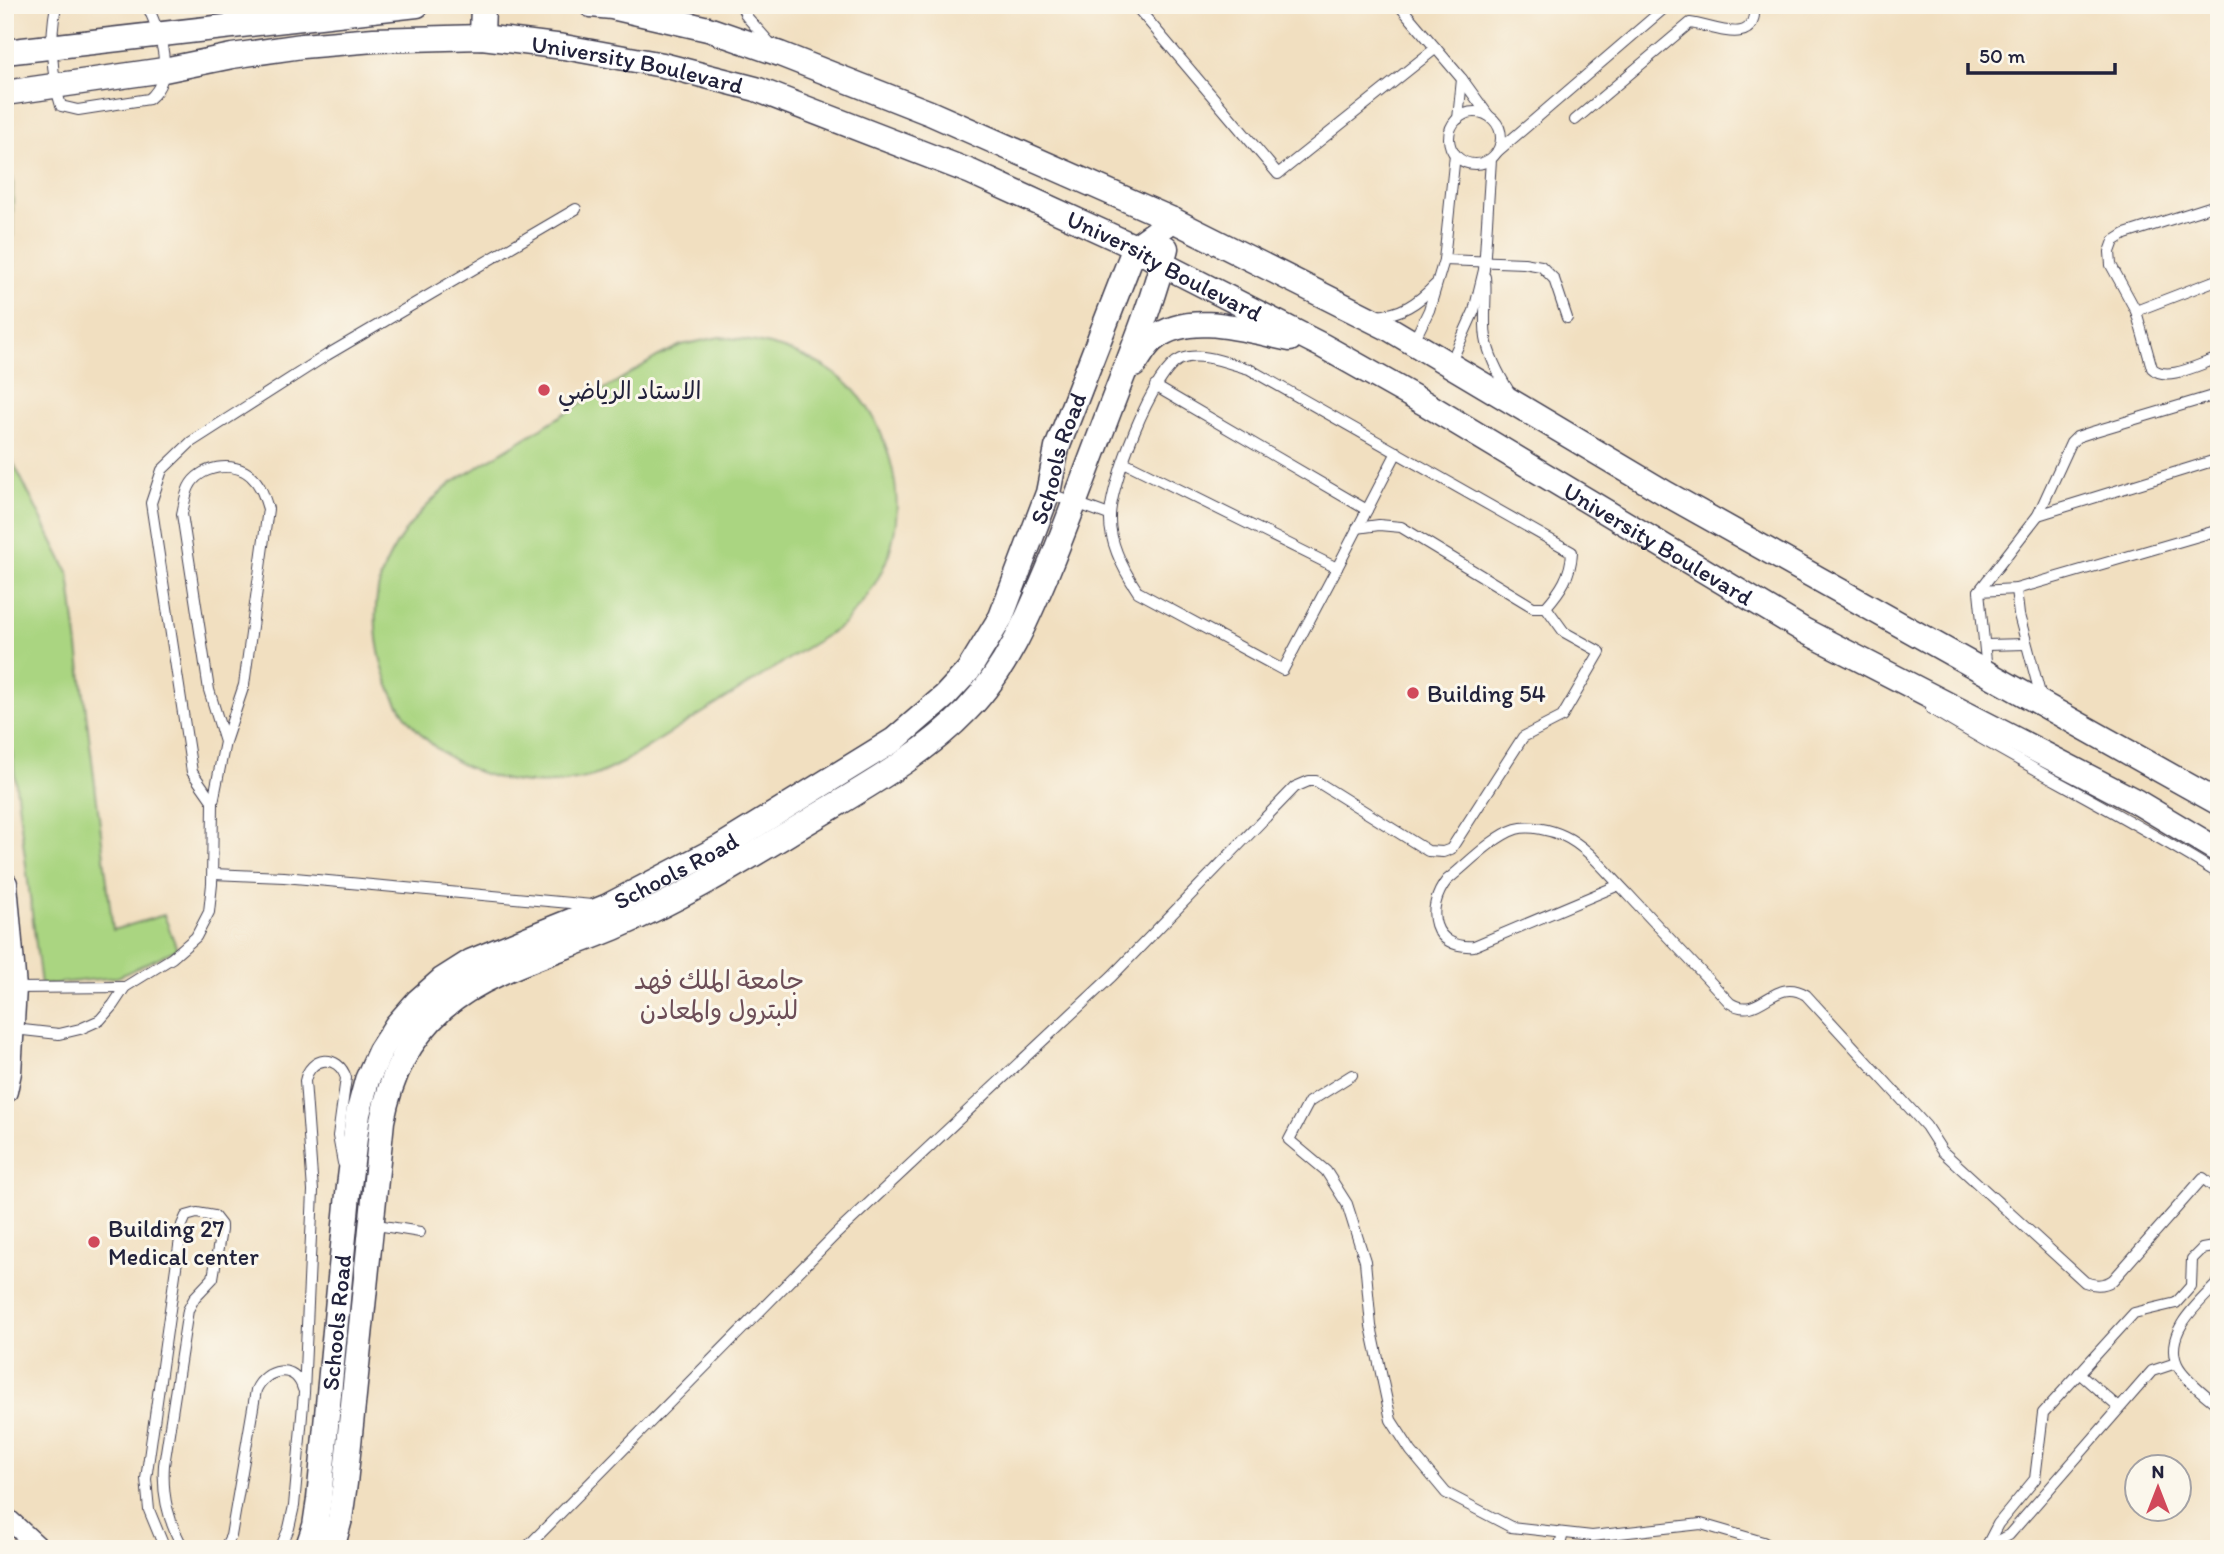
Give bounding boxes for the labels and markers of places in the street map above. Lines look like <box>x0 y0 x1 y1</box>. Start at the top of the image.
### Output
place label: الاستاد الرياضي <box>558 376 701 412</box>
marker: الاستاد الرياضي <box>536 382 552 398</box>
place label: Building 54 <box>1427 679 1546 708</box>
marker: Building 54 <box>1405 685 1421 701</box>
place label: Building 27 Medical center <box>108 1214 259 1271</box>
marker: Building 27 Medical center <box>86 1234 102 1250</box>

